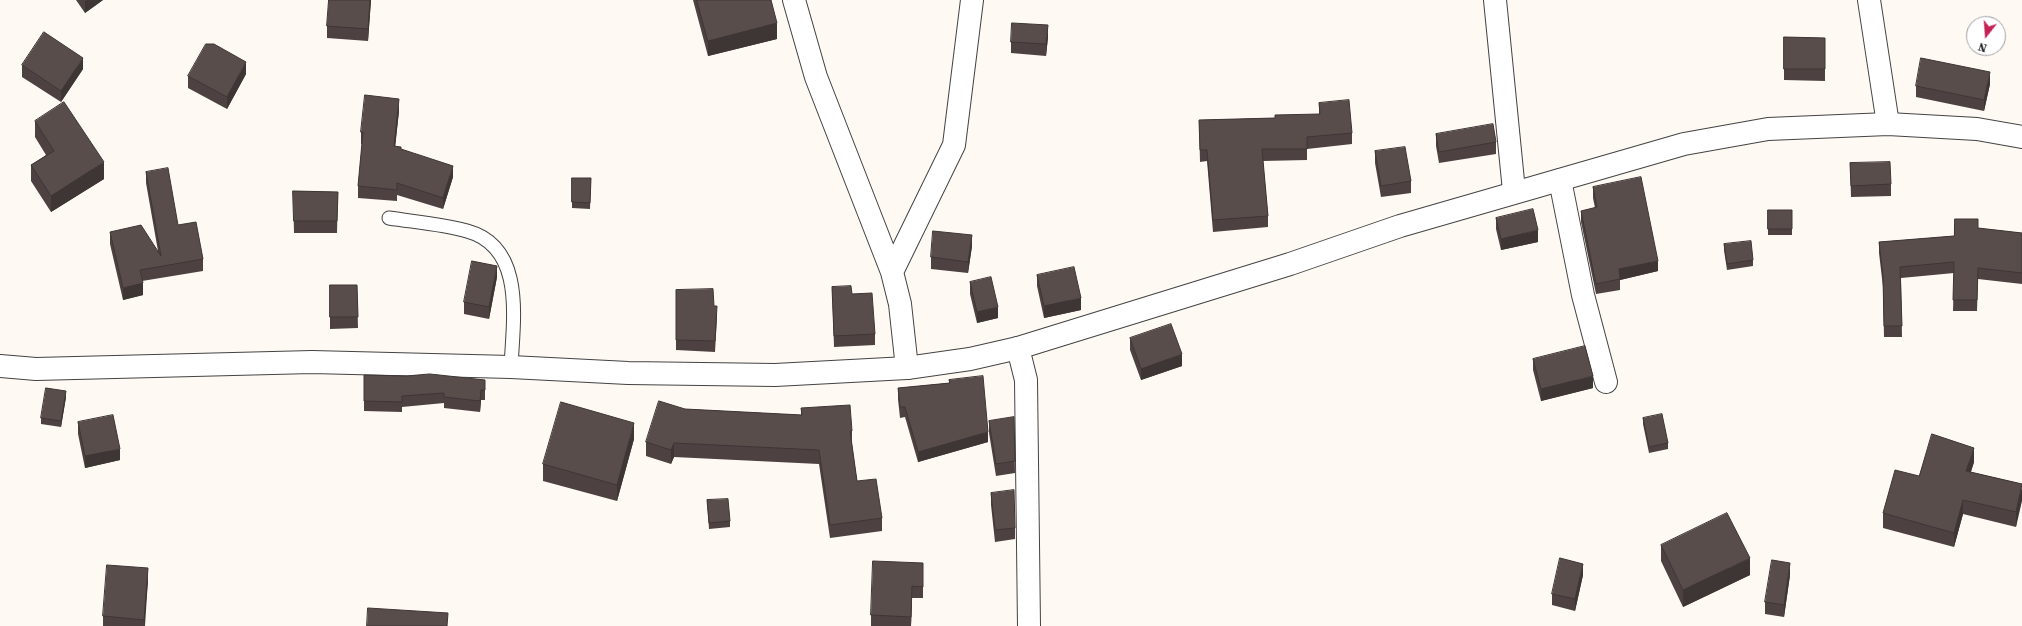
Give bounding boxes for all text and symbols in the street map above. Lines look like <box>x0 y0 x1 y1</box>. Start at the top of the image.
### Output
north arrow <box>1966 16 2006 56</box>
text: N <box>1977 39 1989 55</box>

